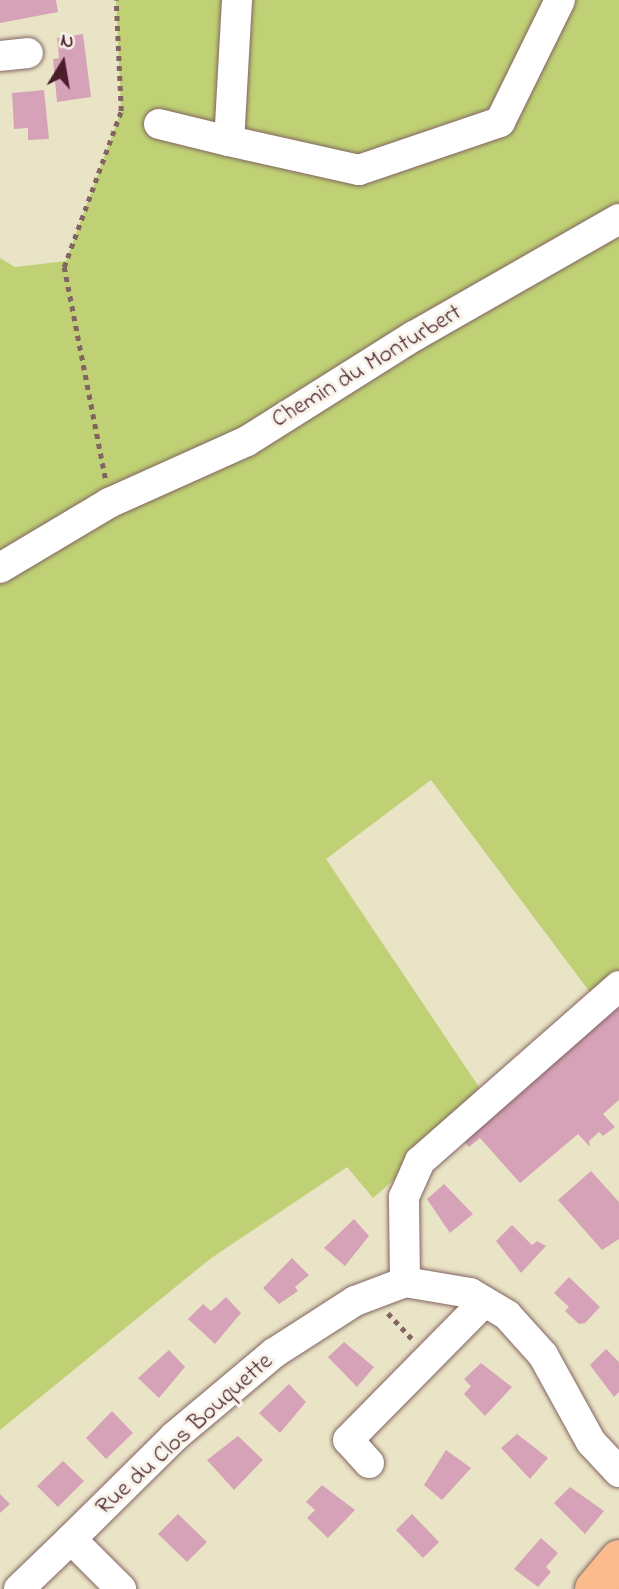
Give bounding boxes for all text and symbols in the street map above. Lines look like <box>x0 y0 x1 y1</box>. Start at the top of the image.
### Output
text: N <box>58 27 76 56</box>
north arrow <box>28 28 98 98</box>
street label: Chemin du Monturbert <box>267 299 467 435</box>
street label: Rue du Clos Bouquette <box>91 1348 279 1522</box>

